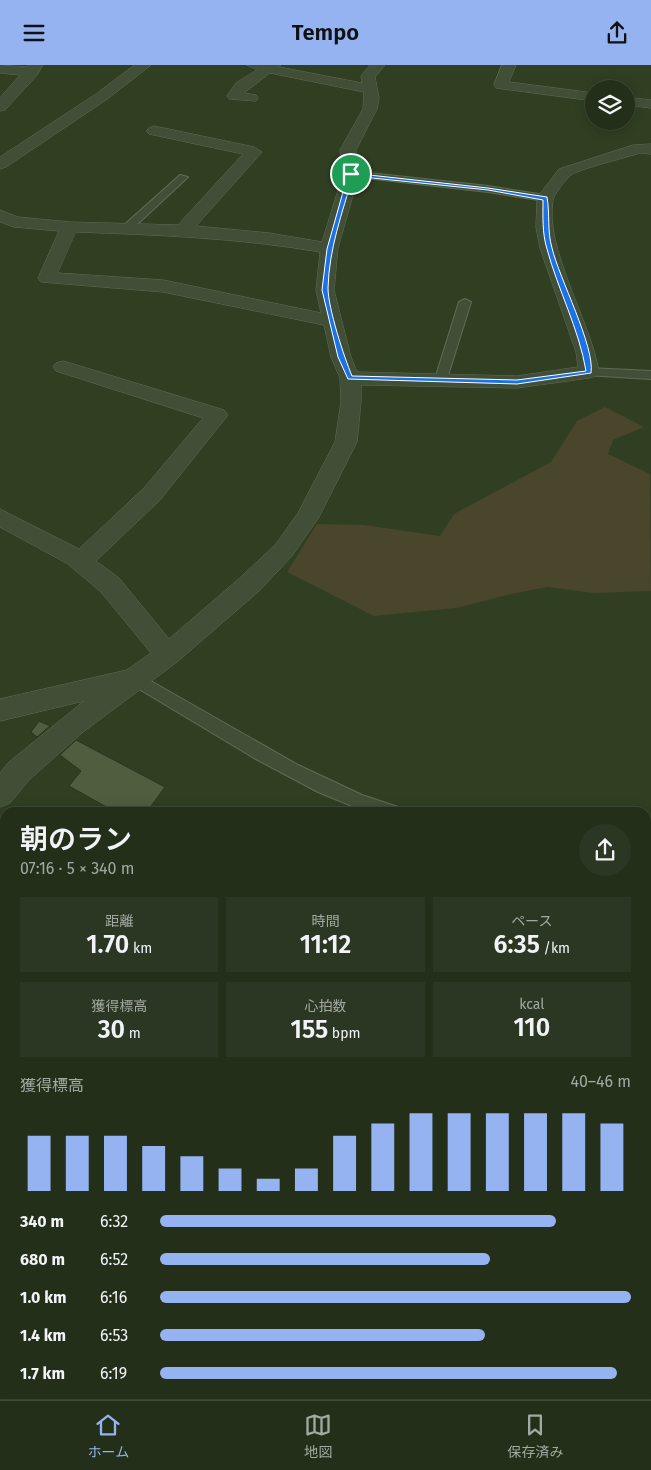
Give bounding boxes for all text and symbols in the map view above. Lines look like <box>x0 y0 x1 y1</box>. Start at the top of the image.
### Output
icon: menu <box>20 19 48 47</box>
text: Tempo <box>292 19 359 46</box>
icon: share <box>603 19 631 47</box>
map controls <box>585 80 635 130</box>
button: layers <box>585 80 635 130</box>
pin <box>330 153 372 195</box>
icon: arrive <box>337 160 365 188</box>
text: 朝のラン <box>20 823 132 856</box>
button: share <box>579 824 631 876</box>
text: 07:16 · 5 × 340 m <box>20 859 134 878</box>
text: 距離 <box>105 913 133 930</box>
text: 時間 <box>311 913 339 930</box>
text: ペース <box>511 913 552 930</box>
text: 1.70 <box>86 930 129 960</box>
text: 11:12 <box>300 930 351 960</box>
text: 6:35 <box>494 930 540 960</box>
text: km <box>129 940 152 957</box>
text: /km <box>540 940 570 957</box>
text: kcal <box>519 996 544 1013</box>
text: 獲得標高 <box>91 998 147 1015</box>
text: 心拍数 <box>304 998 346 1015</box>
text: 110 <box>513 1013 550 1043</box>
text: 30 <box>98 1015 125 1045</box>
text: 155 <box>291 1015 328 1045</box>
text: m <box>125 1025 141 1042</box>
text: bpm <box>328 1025 360 1042</box>
text: 40–46 m <box>570 1072 631 1091</box>
text: 獲得標高 <box>20 1076 84 1095</box>
text: 340 m <box>20 1212 64 1231</box>
text: 6:32 <box>100 1212 128 1231</box>
text: 680 m <box>20 1250 65 1269</box>
text: 6:52 <box>100 1250 128 1269</box>
text: 1.0 km <box>20 1288 67 1307</box>
text: 6:16 <box>100 1288 127 1307</box>
text: 1.4 km <box>20 1326 66 1345</box>
text: 6:53 <box>100 1326 128 1345</box>
text: 1.7 km <box>20 1364 65 1383</box>
text: 6:19 <box>100 1364 127 1383</box>
tab: ホーム <box>88 1411 129 1461</box>
tab: 地図 <box>304 1411 332 1461</box>
tab: 保存済み <box>507 1411 563 1461</box>

